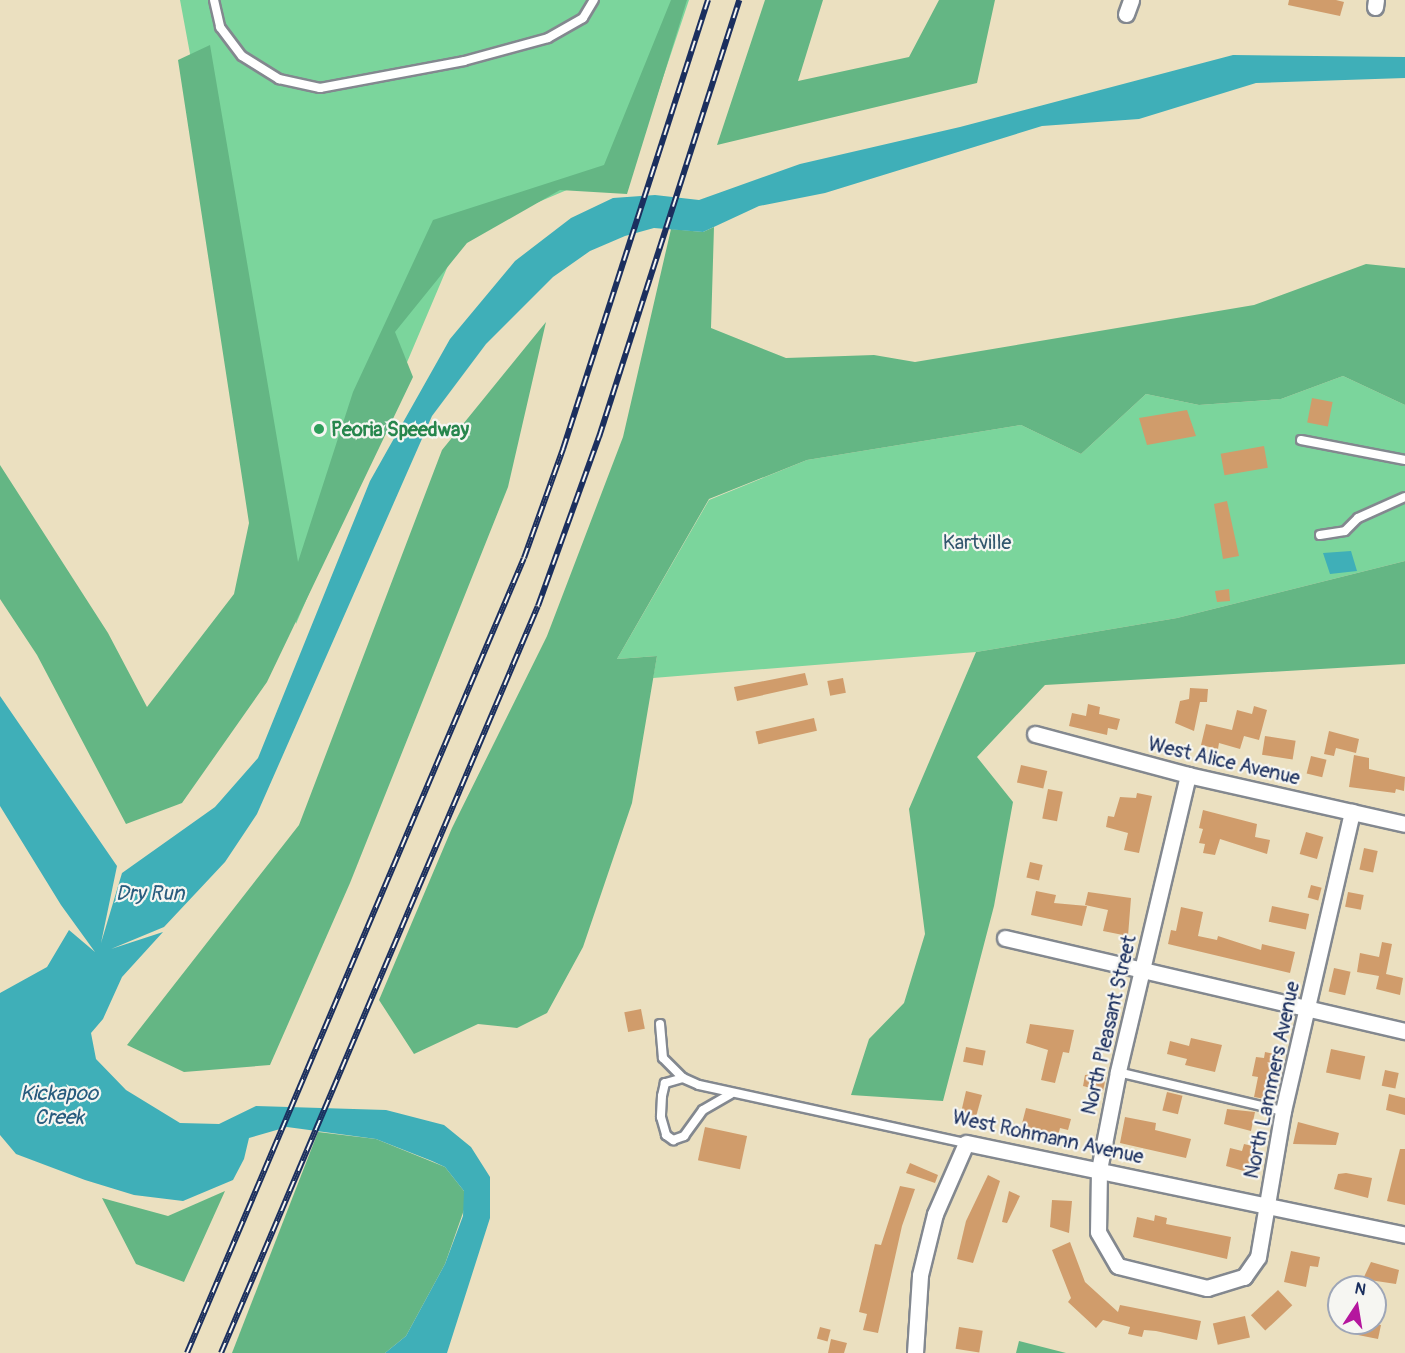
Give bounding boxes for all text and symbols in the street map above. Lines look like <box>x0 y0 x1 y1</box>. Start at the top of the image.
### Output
place label: Peoria Speedway <box>331 417 469 441</box>
marker: Peoria Speedway <box>312 422 326 436</box>
park label: Kartville <box>943 530 1011 554</box>
street label: West Alice Avenue <box>1146 732 1302 790</box>
water label: Dry Run <box>116 881 184 907</box>
street label: North Pleasant Street <box>1077 933 1141 1117</box>
street label: North Lammers Avenue <box>1239 979 1305 1181</box>
water label: Kickapoo Creek <box>20 1081 98 1131</box>
street label: West Rohmann Avenue <box>950 1105 1146 1169</box>
north arrow <box>1327 1275 1387 1335</box>
text: N <box>1353 1278 1368 1300</box>

